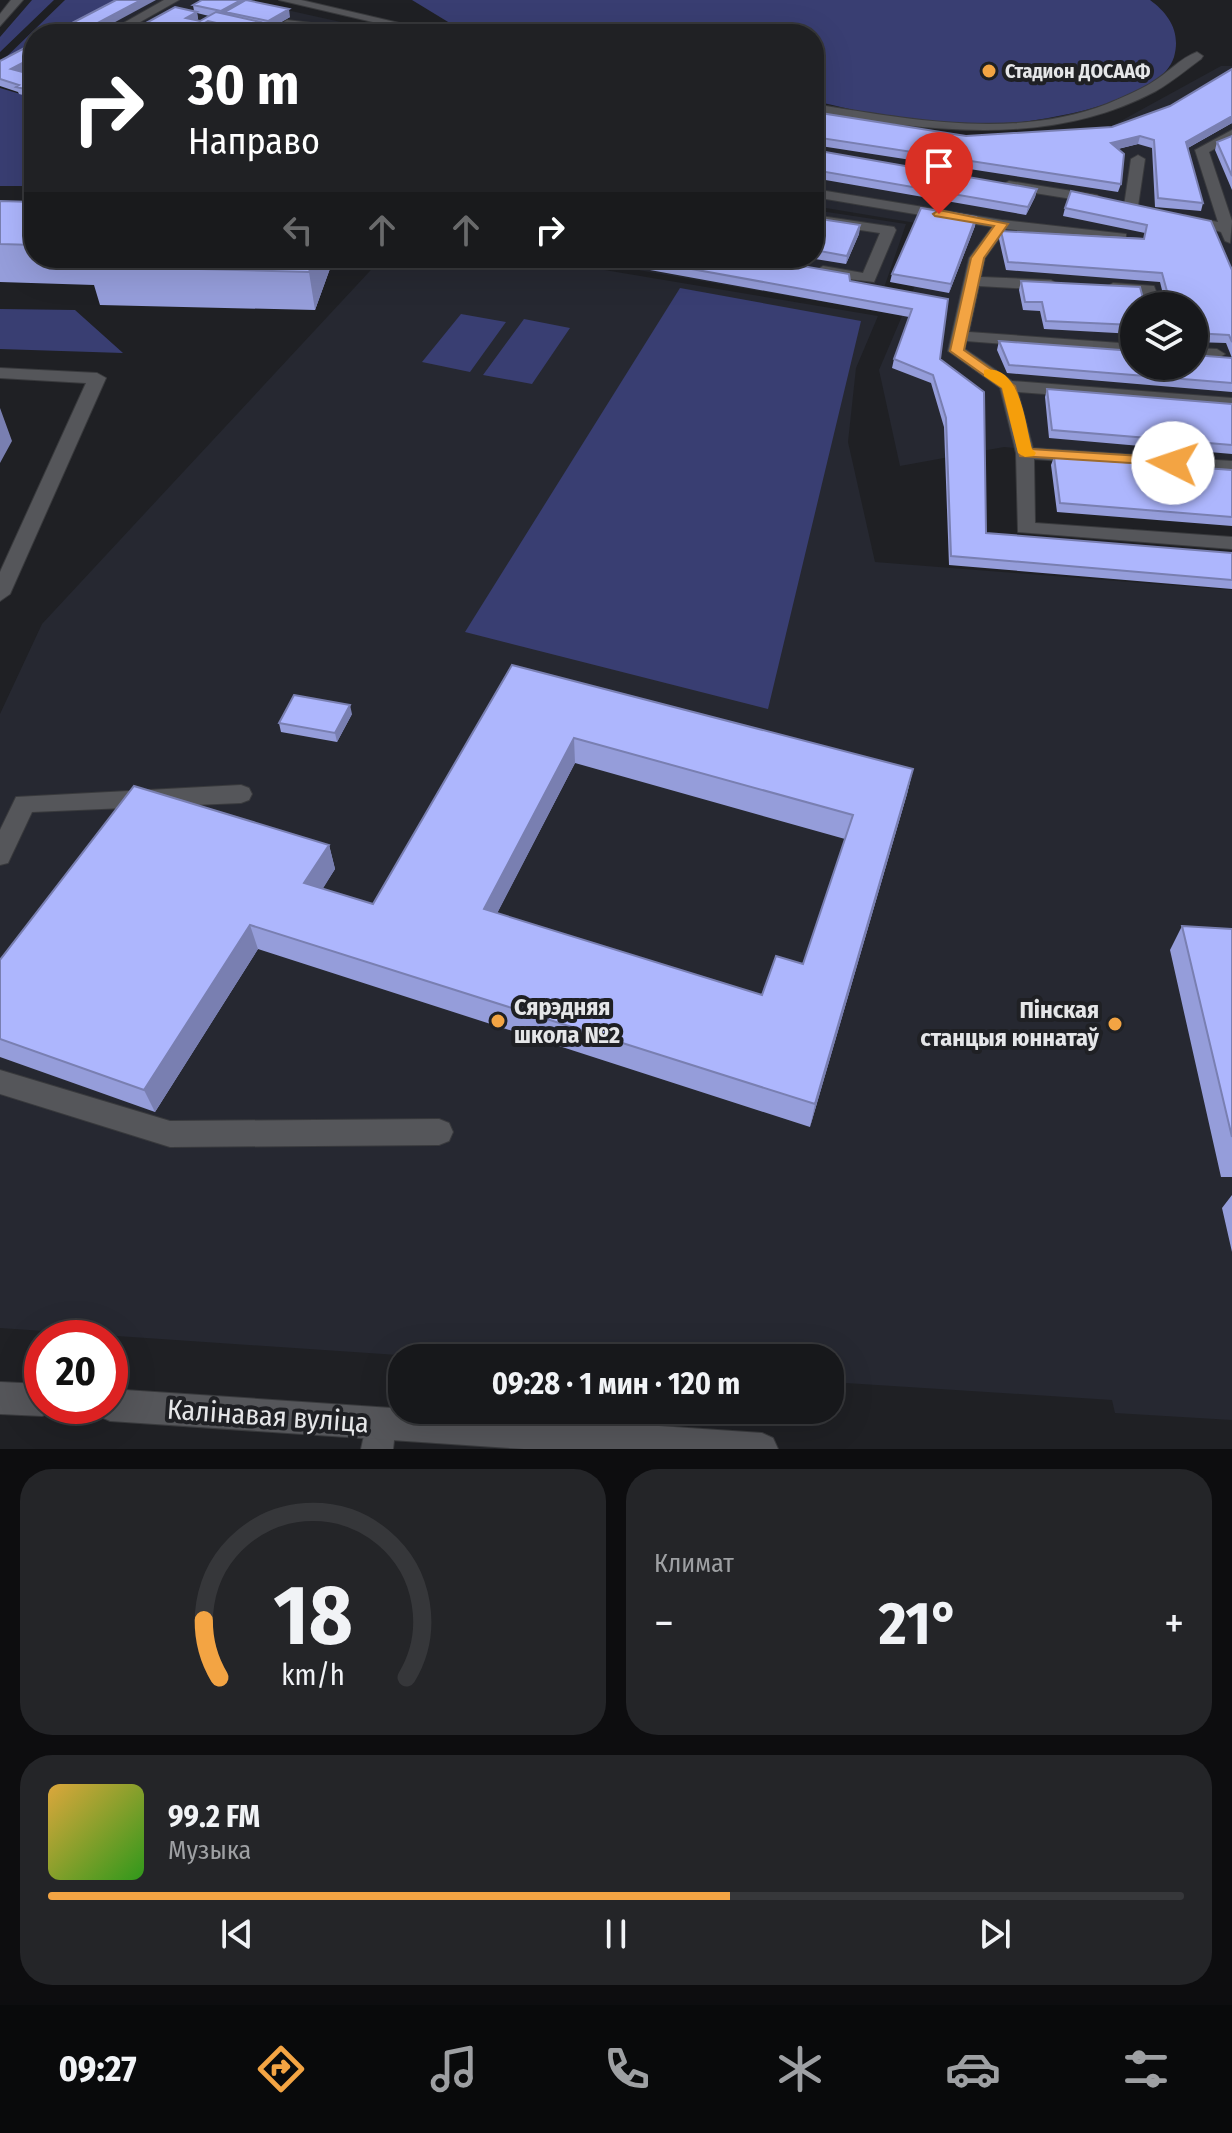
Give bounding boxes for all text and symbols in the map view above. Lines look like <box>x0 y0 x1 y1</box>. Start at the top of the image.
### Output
text: 30 m <box>188 52 299 119</box>
icon: right <box>56 56 160 160</box>
place label: Стадион ДОСААФ <box>1005 59 1151 83</box>
marker: Стадион ДОСААФ <box>980 62 998 80</box>
text: Направо <box>188 120 320 164</box>
pin <box>905 132 973 214</box>
icon: arrive <box>917 144 961 188</box>
icon: left <box>276 208 320 252</box>
icon: ahead <box>360 208 404 252</box>
icon: ahead <box>444 208 488 252</box>
icon: right <box>528 208 572 252</box>
map controls <box>1120 292 1208 380</box>
button: layers <box>1120 292 1208 380</box>
position arrow <box>1131 421 1215 505</box>
place label: Сярэдняя школа №2 <box>514 993 620 1049</box>
place label: Пінская станцыя юннатаў <box>920 996 1100 1052</box>
marker: Сярэдняя школа №2 <box>489 1012 507 1030</box>
marker: Пінская станцыя юннатаў <box>1106 1015 1124 1033</box>
speed limit sign: 20 <box>24 1320 128 1424</box>
text: 09:28 · 1 мин · 120 m <box>492 1366 740 1402</box>
street label: Калінавая вуліца <box>166 1392 370 1440</box>
text: Климат <box>654 1548 734 1579</box>
text: 18 <box>273 1566 353 1666</box>
text: 21° <box>879 1588 959 1660</box>
text: − <box>654 1597 674 1650</box>
text: + <box>1164 1597 1184 1650</box>
text: km/h <box>281 1658 345 1693</box>
text: 99.2 FM <box>168 1799 260 1835</box>
text: Музыка <box>168 1835 251 1866</box>
icon: previous <box>215 1912 259 1956</box>
icon: pause <box>594 1912 638 1956</box>
icon: next <box>973 1912 1017 1956</box>
icon: directions <box>253 2041 309 2097</box>
icon: music <box>426 2041 482 2097</box>
icon: phone <box>599 2041 655 2097</box>
icon: climate <box>772 2041 828 2097</box>
icon: car <box>945 2041 1001 2097</box>
icon: filters <box>1118 2041 1174 2097</box>
text: 09:27 <box>58 2047 136 2091</box>

